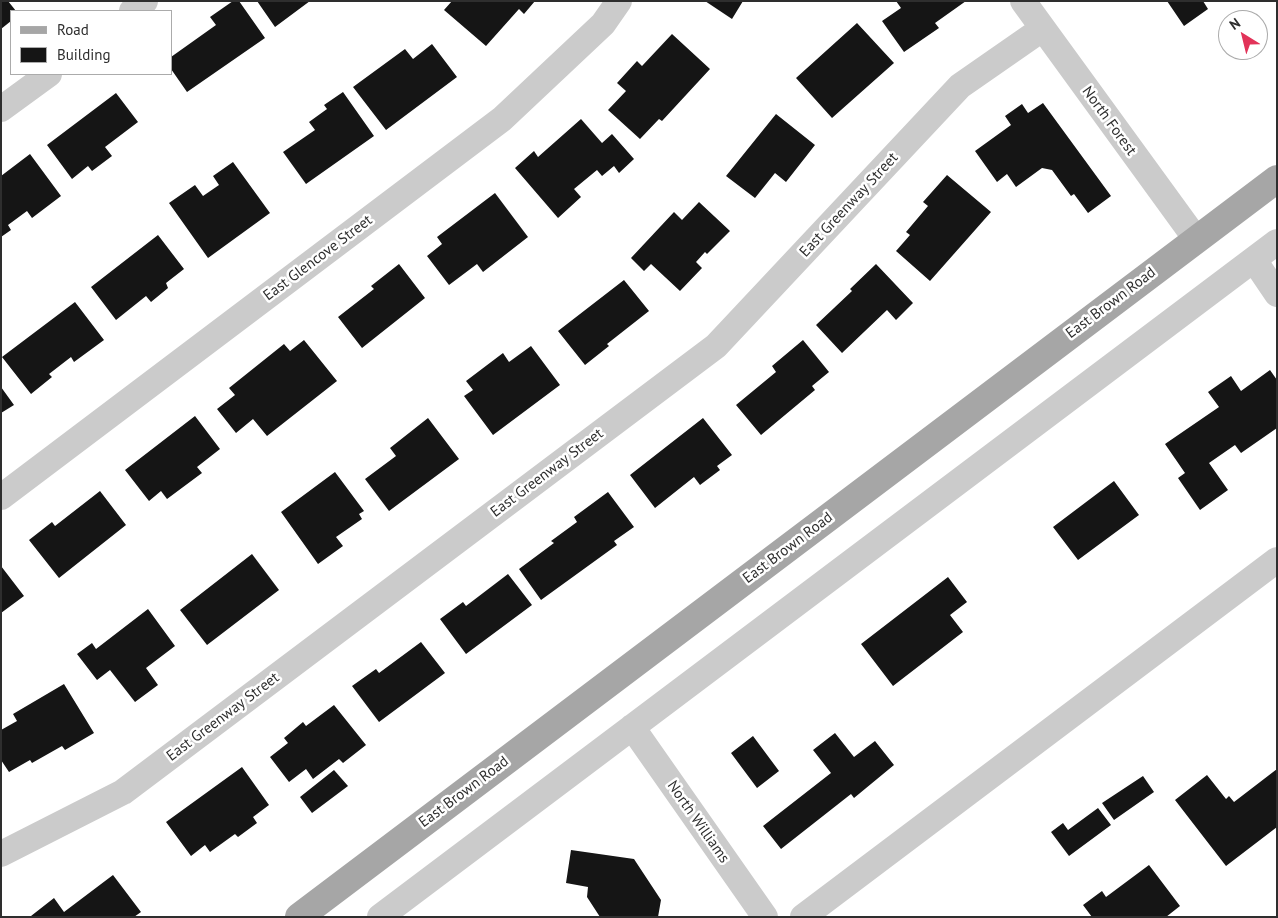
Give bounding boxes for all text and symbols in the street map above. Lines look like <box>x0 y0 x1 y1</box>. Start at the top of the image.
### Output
legend <box>10 10 172 75</box>
north arrow <box>1218 10 1268 60</box>
text: N <box>1226 14 1244 34</box>
text: Road <box>57 20 89 39</box>
text: Building <box>57 45 111 64</box>
street label: North Forest <box>1078 83 1140 159</box>
street label: East Greenway Street <box>796 149 902 261</box>
street label: East Glencove Street <box>260 211 376 305</box>
street label: East Brown Road <box>1063 263 1159 343</box>
street label: East Greenway Street <box>487 425 607 521</box>
street label: East Brown Road <box>740 508 836 588</box>
street label: East Greenway Street <box>163 669 283 765</box>
street label: East Brown Road <box>416 752 512 832</box>
street label: North Williams <box>663 777 733 867</box>

